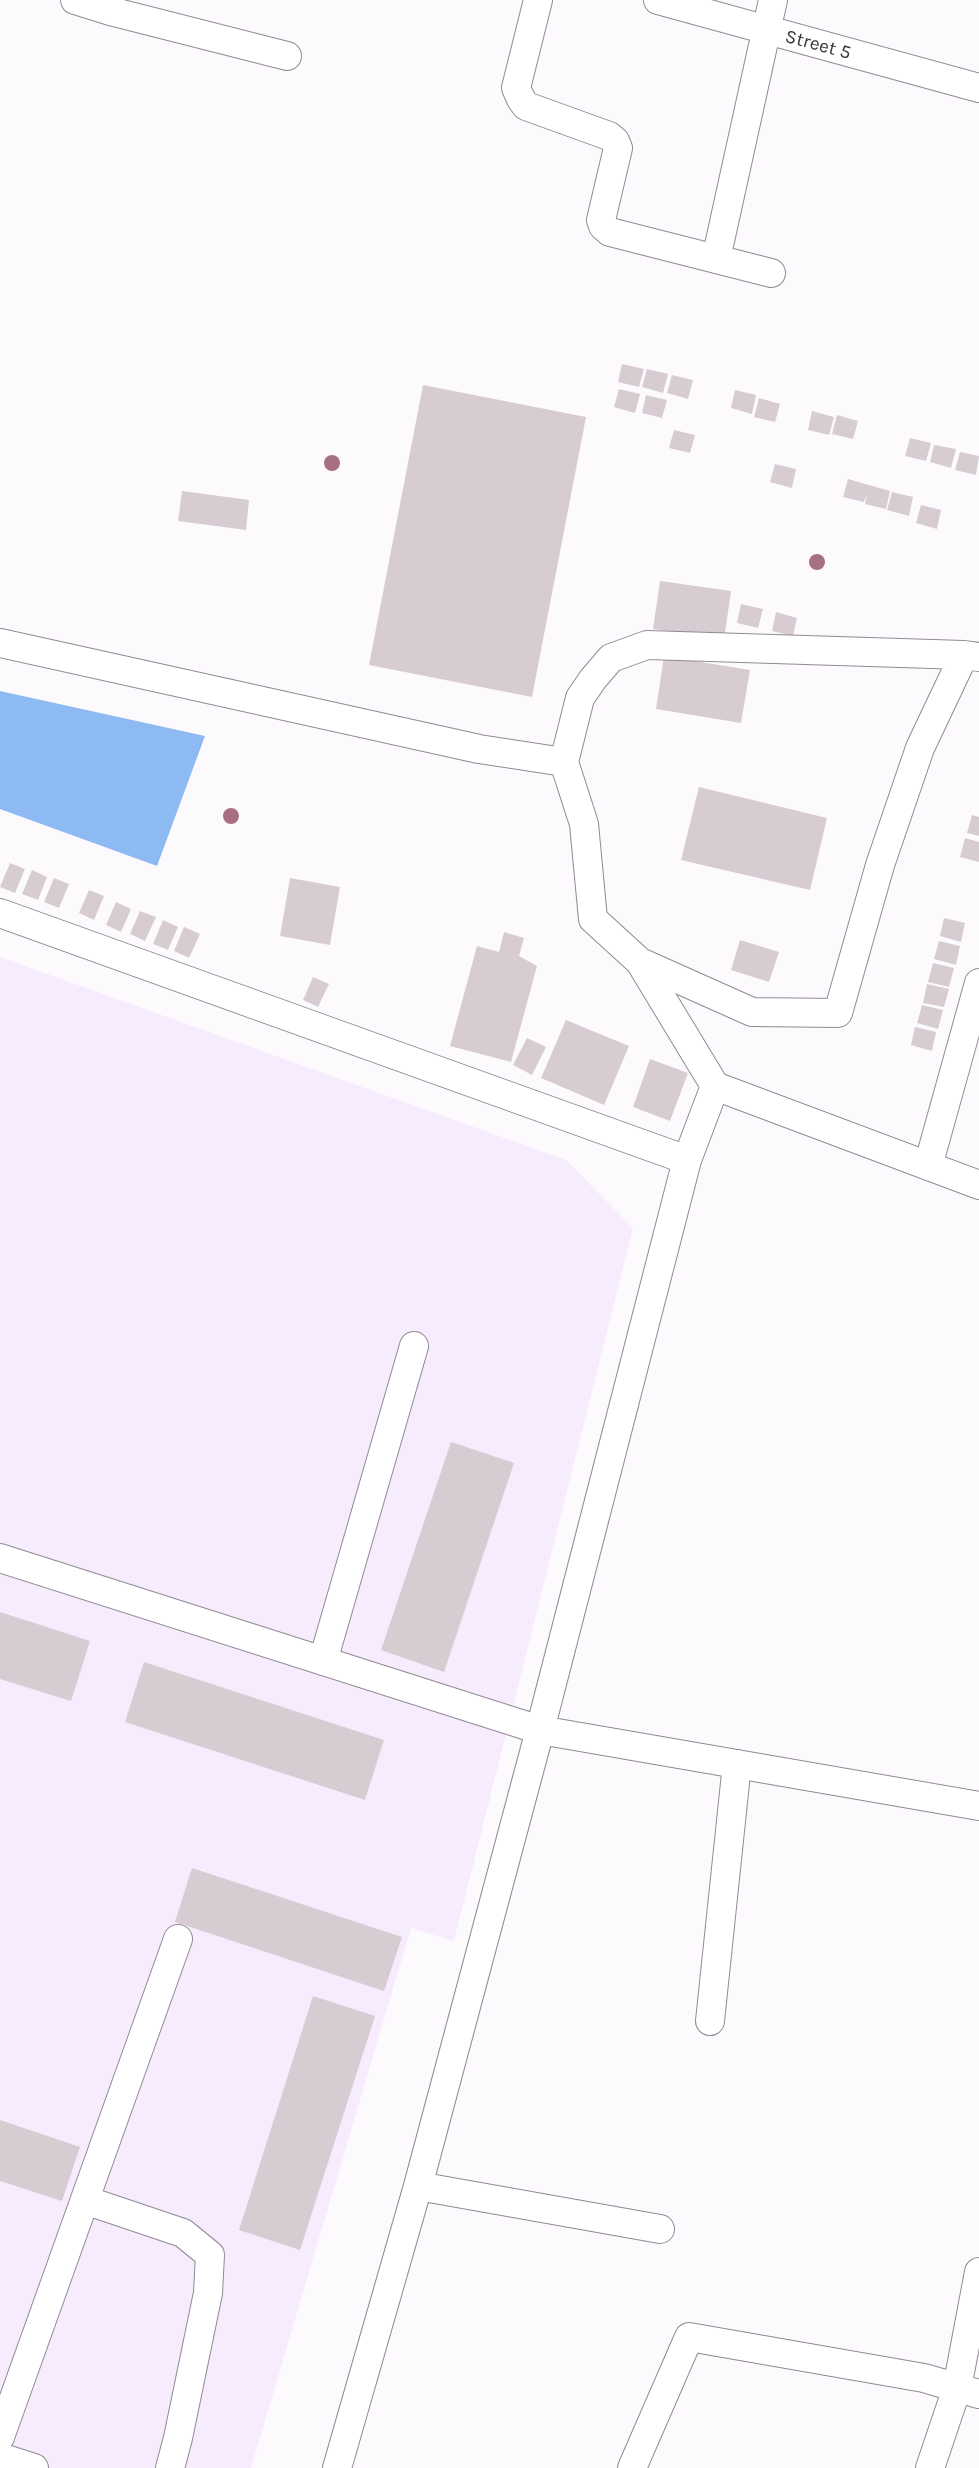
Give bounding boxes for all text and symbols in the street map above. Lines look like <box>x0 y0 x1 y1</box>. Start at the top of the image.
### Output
street label: Street 5 <box>783 25 853 65</box>

